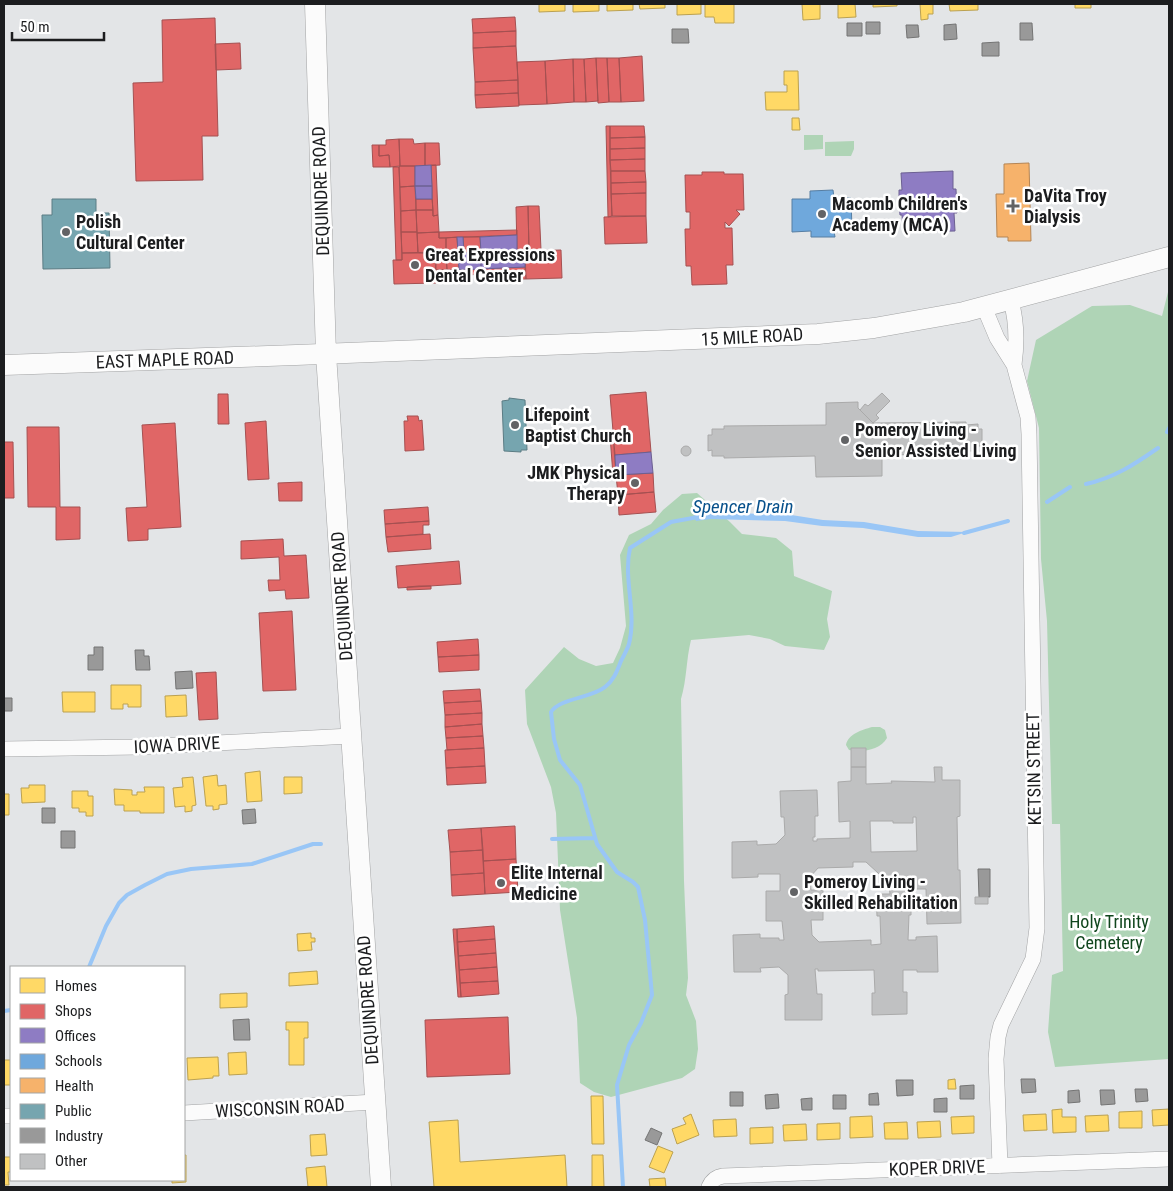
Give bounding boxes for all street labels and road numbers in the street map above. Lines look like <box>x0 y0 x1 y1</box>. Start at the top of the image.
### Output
street label: DEQUINDRE ROAD <box>308 126 333 256</box>
street label: 15 MILE ROAD <box>700 323 804 350</box>
street label: EAST MAPLE ROAD <box>95 347 235 372</box>
street label: DEQUINDRE ROAD <box>327 531 356 661</box>
street label: KETSIN STREET <box>1022 712 1045 826</box>
street label: IOWA DRIVE <box>133 732 221 757</box>
street label: DEQUINDRE ROAD <box>353 935 382 1065</box>
street label: WISCONSIN ROAD <box>215 1094 345 1121</box>
street label: KOPER DRIVE <box>888 1155 986 1180</box>

